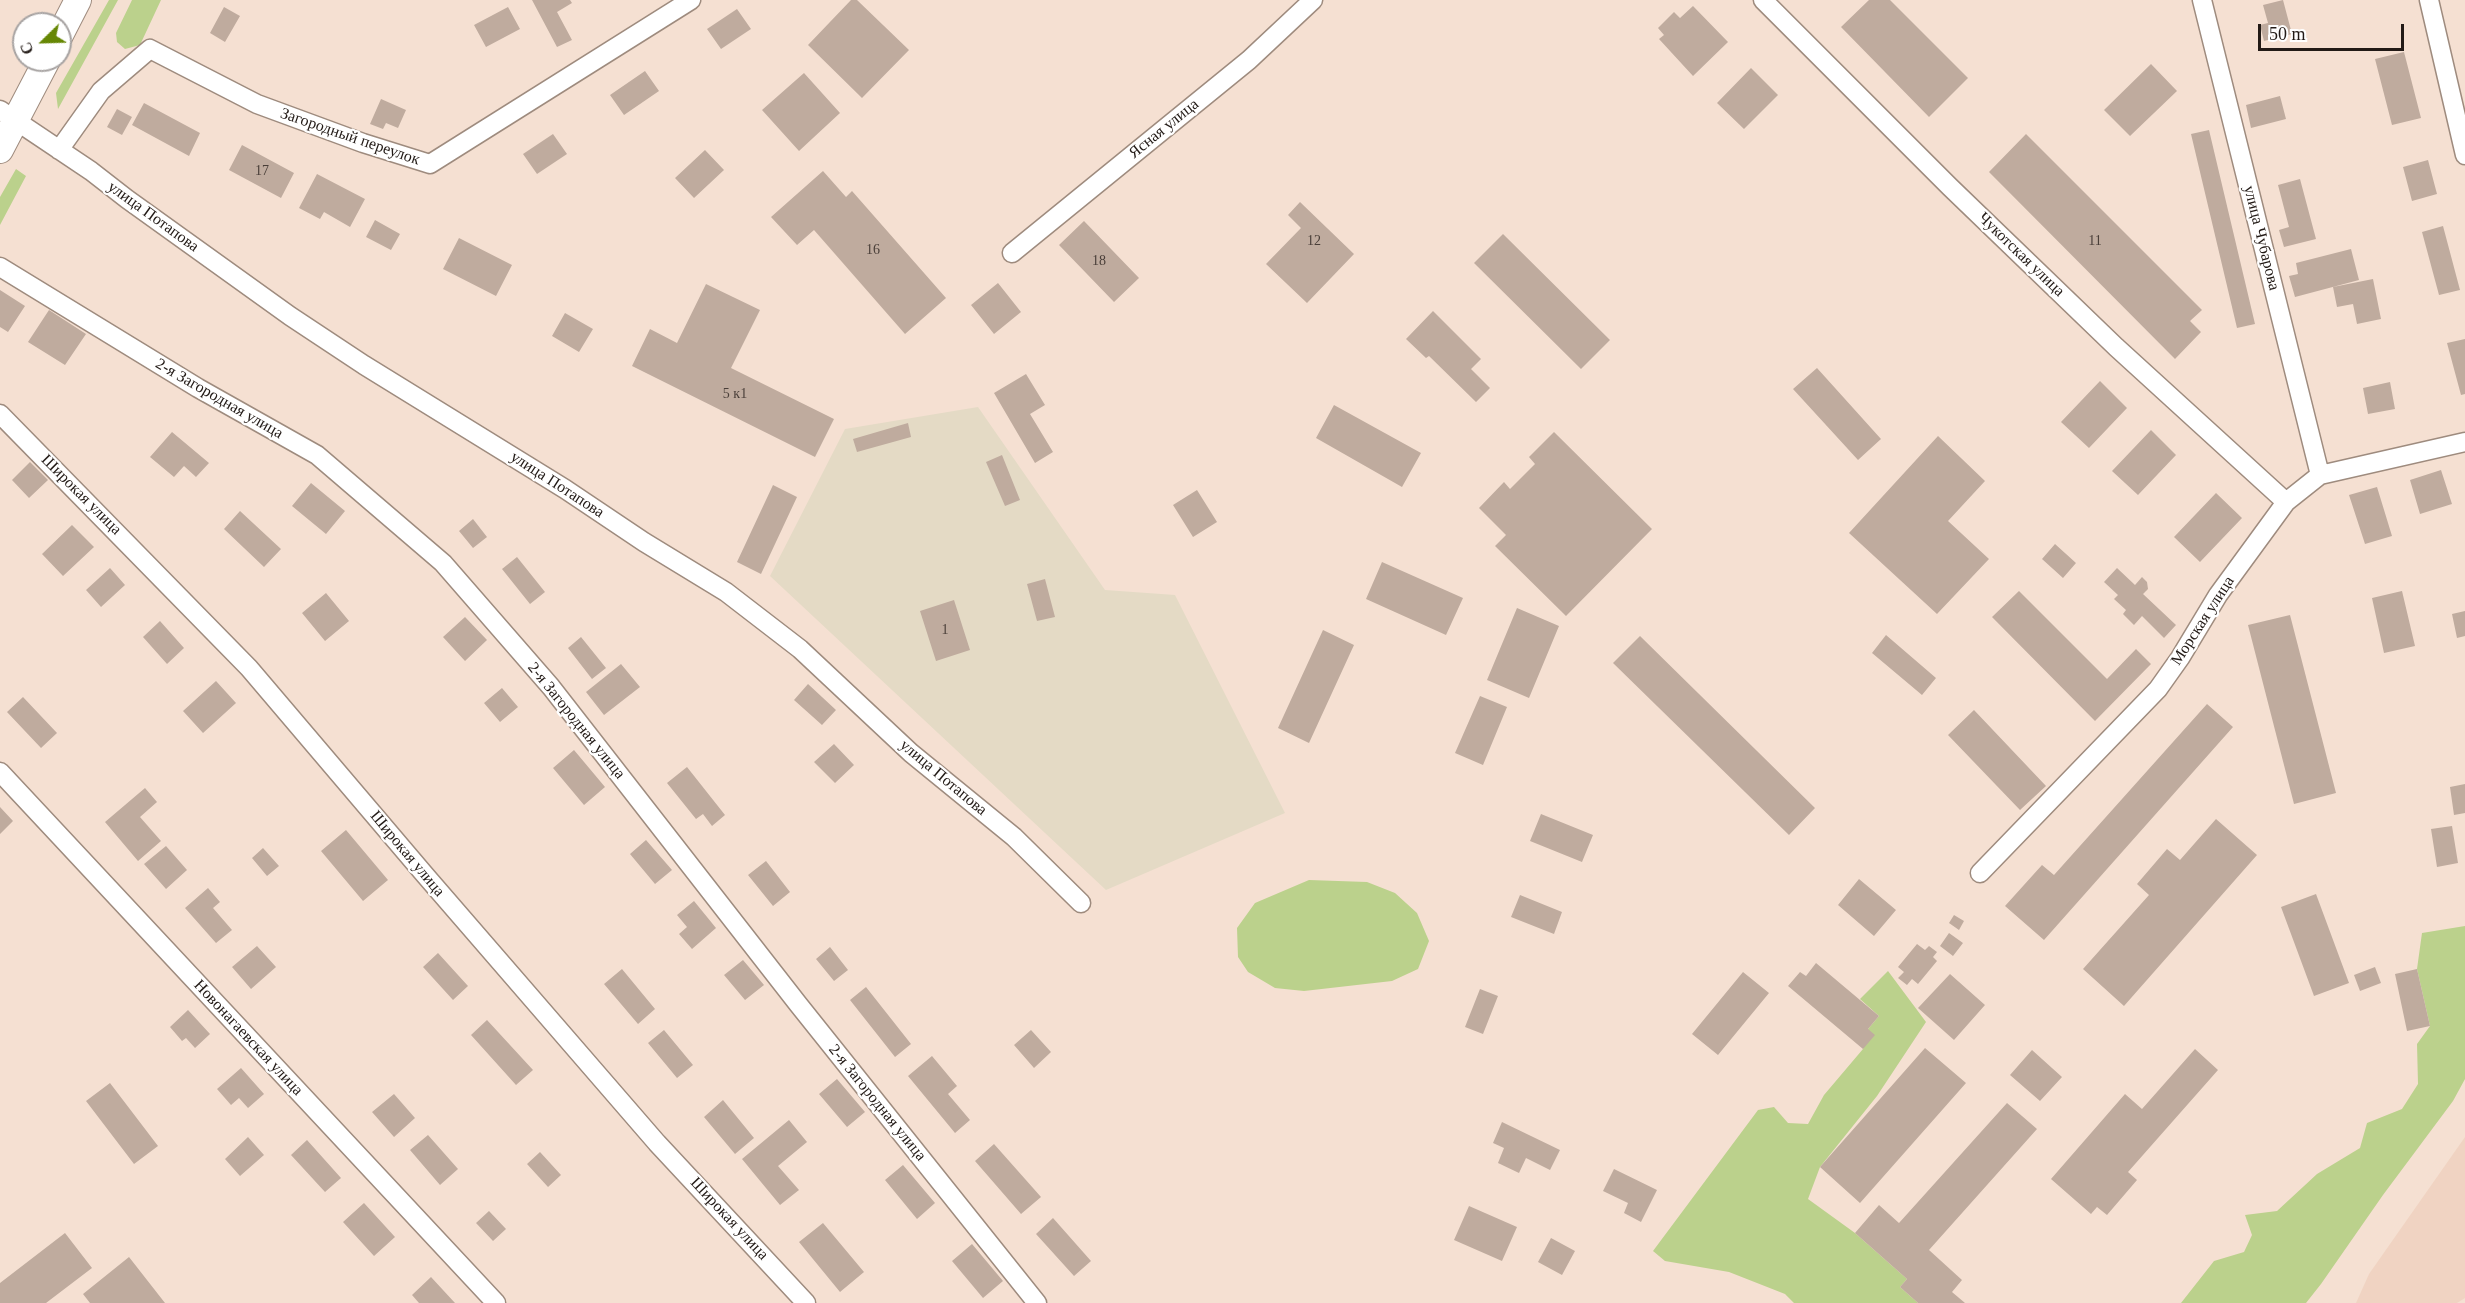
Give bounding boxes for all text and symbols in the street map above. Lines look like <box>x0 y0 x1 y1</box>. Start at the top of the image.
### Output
north arrow <box>12 12 72 72</box>
scale bar <box>2261 12 2406 50</box>
text: 50 m <box>2269 24 2306 44</box>
text: С <box>17 40 37 57</box>
street label: Ясная улица <box>1125 95 1203 163</box>
street label: Загородный переулок <box>278 104 422 170</box>
house number: 17 <box>255 163 269 179</box>
street label: улица Потапова <box>104 178 202 256</box>
street label: улица Чубарова <box>2239 184 2283 292</box>
street label: Чукотская улица <box>1974 209 2068 301</box>
house number: 12 <box>1307 233 1321 249</box>
house number: 11 <box>2088 233 2102 249</box>
house number: 16 <box>866 242 880 258</box>
house number: 18 <box>1092 253 1106 269</box>
street label: 2-я Загородная улица <box>152 355 286 443</box>
house number: 5 к1 <box>723 386 747 402</box>
street label: улица Потапова <box>507 448 607 522</box>
street label: Широкая улица <box>37 451 125 539</box>
street label: Морская улица <box>2167 573 2239 669</box>
house number: 1 <box>942 622 948 638</box>
street label: 2-я Загородная улица <box>523 659 629 783</box>
street label: улица Потапова <box>895 736 991 820</box>
street label: Широкая улица <box>366 807 448 901</box>
street label: Новонагаевская улица <box>189 976 307 1100</box>
street label: 2-я Загородная улица <box>824 1041 930 1165</box>
street label: Широкая улица <box>686 1174 772 1264</box>

